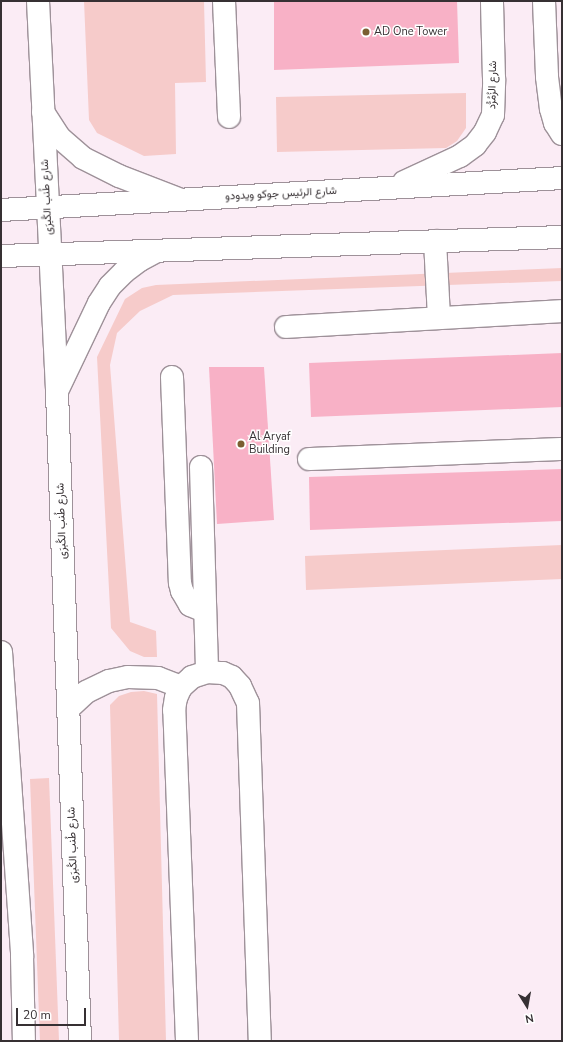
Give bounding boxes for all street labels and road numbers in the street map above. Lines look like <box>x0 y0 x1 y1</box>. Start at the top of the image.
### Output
street label: شارع الزُمُرُّد <box>486 61 500 109</box>
street label: شارع طُنب الكُبرَى <box>38 159 56 235</box>
street label: شارع الرئيس جوكو ويدودو <box>225 184 337 204</box>
street label: شارع طُنب الكُبرَى <box>54 483 70 559</box>
street label: شارع طُنب الكُبرَى <box>65 807 81 883</box>

